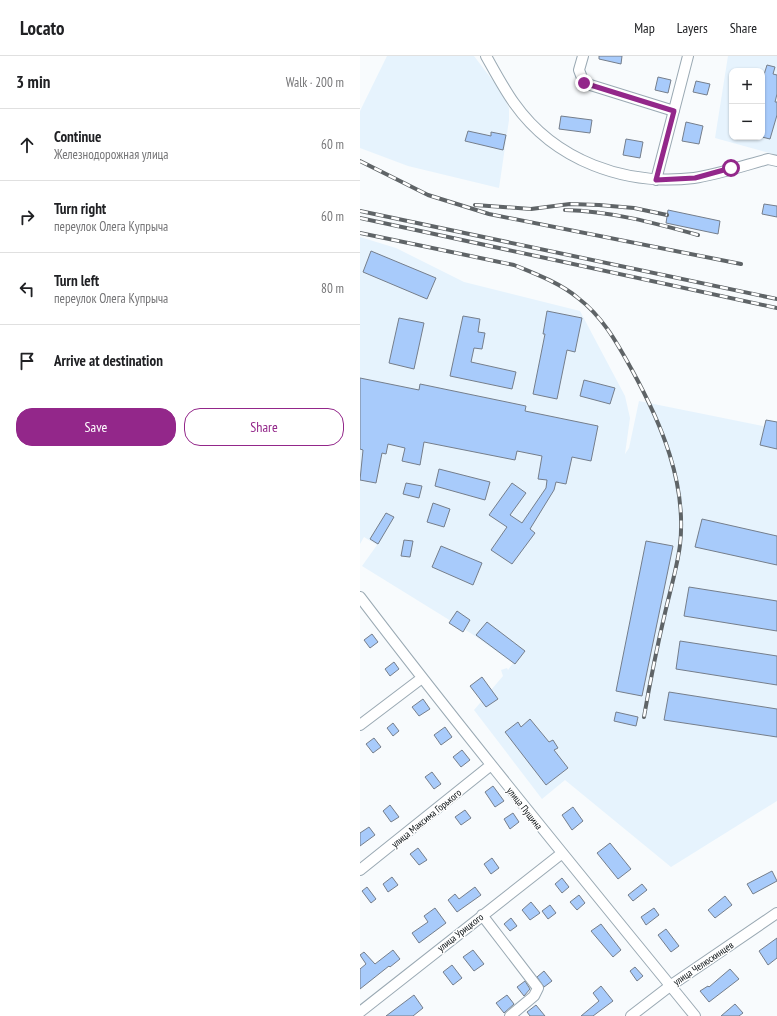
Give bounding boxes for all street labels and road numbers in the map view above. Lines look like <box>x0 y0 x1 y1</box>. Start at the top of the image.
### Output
street label: улица Пущина <box>504 784 545 832</box>
street label: улица Максима Горького <box>389 786 464 851</box>
street label: улица Урицкого <box>435 910 486 954</box>
street label: улица Челюскинцев <box>671 938 736 988</box>

